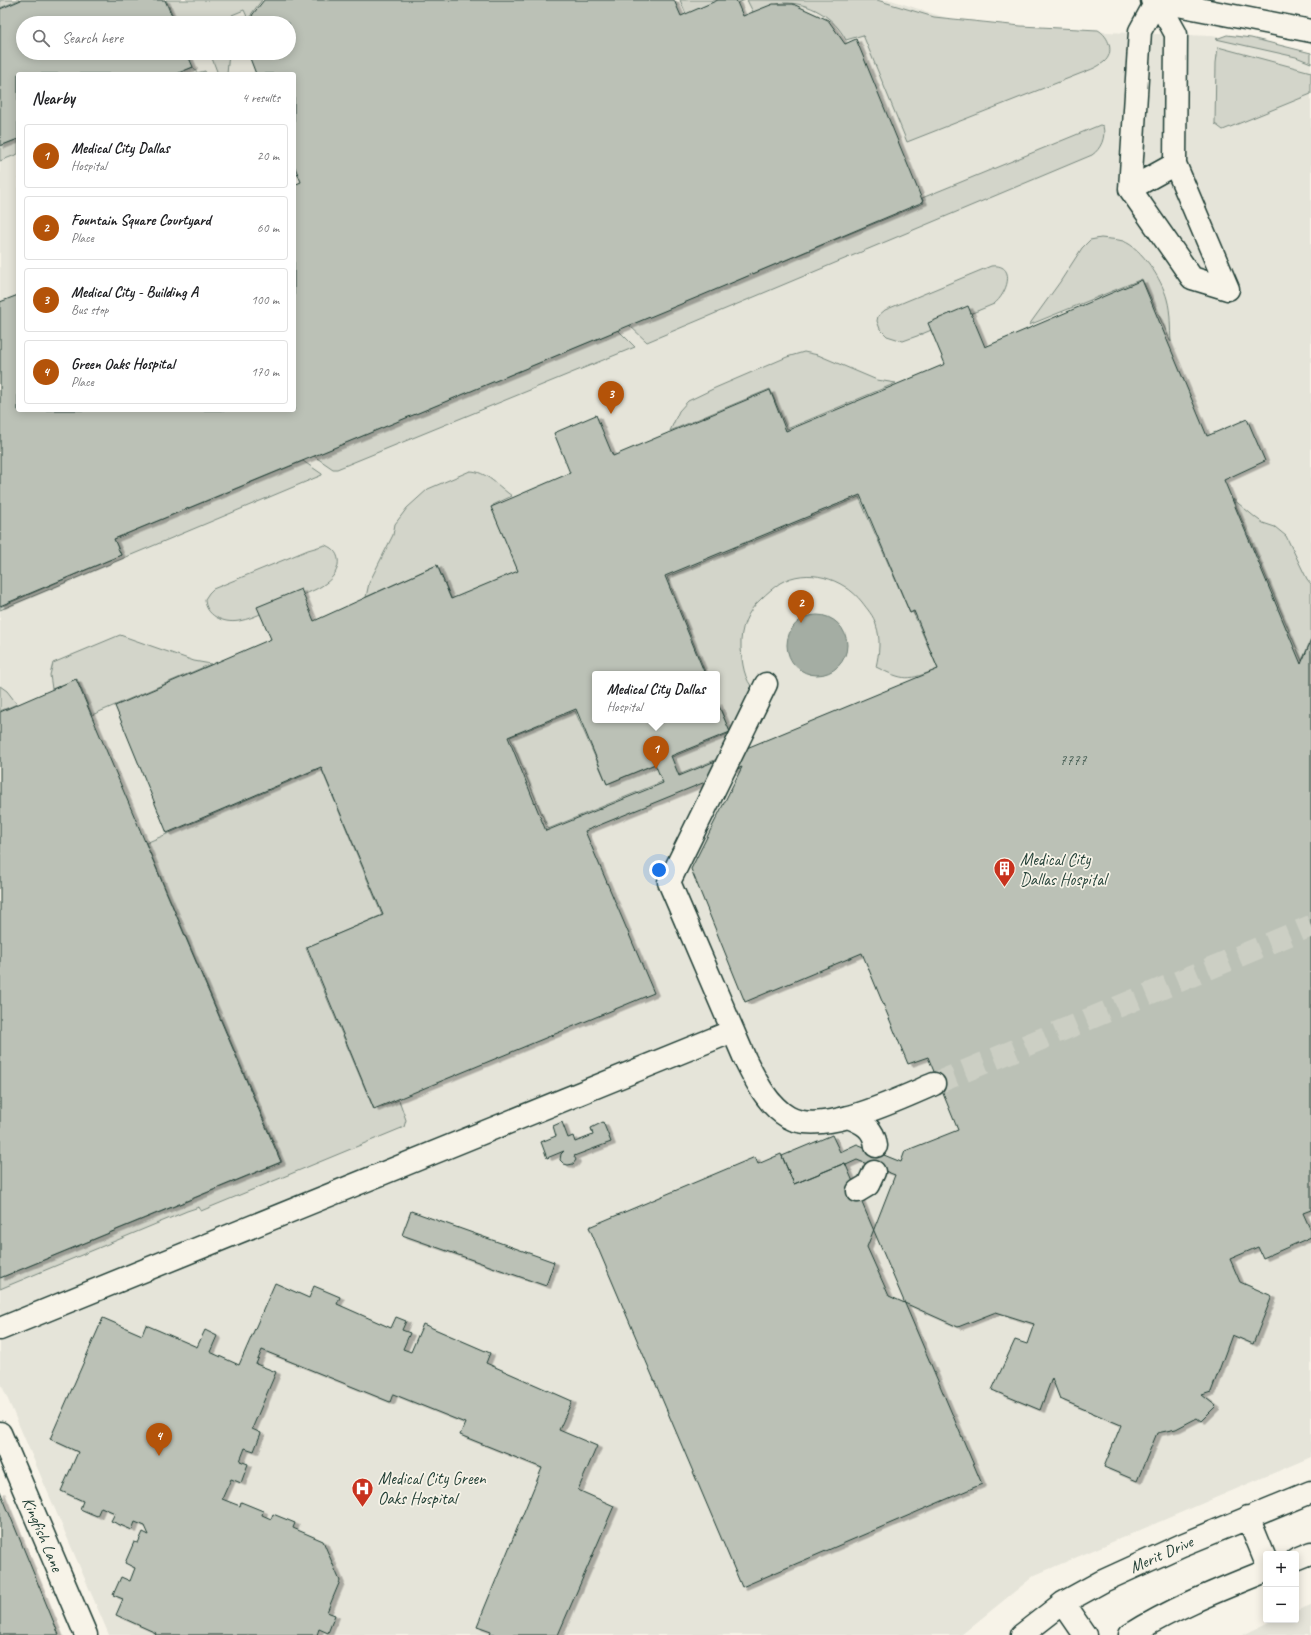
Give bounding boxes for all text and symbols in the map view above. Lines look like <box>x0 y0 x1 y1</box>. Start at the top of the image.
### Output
search box <box>16 16 296 60</box>
icon: search <box>30 27 52 49</box>
text: Search here <box>62 29 123 48</box>
text: Nearby <box>32 88 75 109</box>
text: 4 results <box>242 90 280 106</box>
text: Medical City Dallas <box>71 139 170 158</box>
text: 1 <box>43 148 49 164</box>
text: 20 m <box>257 148 279 164</box>
text: Hospital <box>71 158 107 174</box>
text: Fountain Square Courtyard <box>71 211 211 230</box>
text: 2 <box>43 220 49 236</box>
text: 60 m <box>257 220 279 236</box>
text: Place <box>71 230 94 246</box>
text: Medical City - Building A <box>71 283 198 302</box>
text: 3 <box>43 292 49 308</box>
text: 100 m <box>251 292 279 308</box>
text: Bus stop <box>71 302 108 318</box>
text: Green Oaks Hospital <box>71 355 175 374</box>
text: 4 <box>43 364 49 380</box>
text: 170 m <box>251 364 279 380</box>
text: Place <box>71 374 94 390</box>
pin: 3 <box>598 381 624 414</box>
pin: 2 <box>788 590 814 623</box>
popup <box>592 671 720 723</box>
text: Medical City Dallas <box>607 680 705 699</box>
text: Hospital <box>607 699 642 715</box>
pin: 1 <box>643 736 669 769</box>
house number: 7777 <box>1059 751 1088 770</box>
place label: Medical City Dallas Hospital <box>1020 849 1109 890</box>
building icon: Medical City Dallas Hospital <box>992 856 1018 889</box>
your location <box>649 860 669 880</box>
pin: 4 <box>146 1423 172 1456</box>
place label: Medical City Green Oaks Hospital <box>378 1468 487 1509</box>
hospital icon: Medical City Green Oaks Hospital <box>350 1475 376 1508</box>
street label: Kingfish Lane <box>17 1494 68 1576</box>
street label: Merit Drive <box>1126 1531 1197 1578</box>
map controls <box>1263 1551 1299 1623</box>
button: + <box>1263 1551 1299 1587</box>
button: − <box>1263 1587 1299 1623</box>

